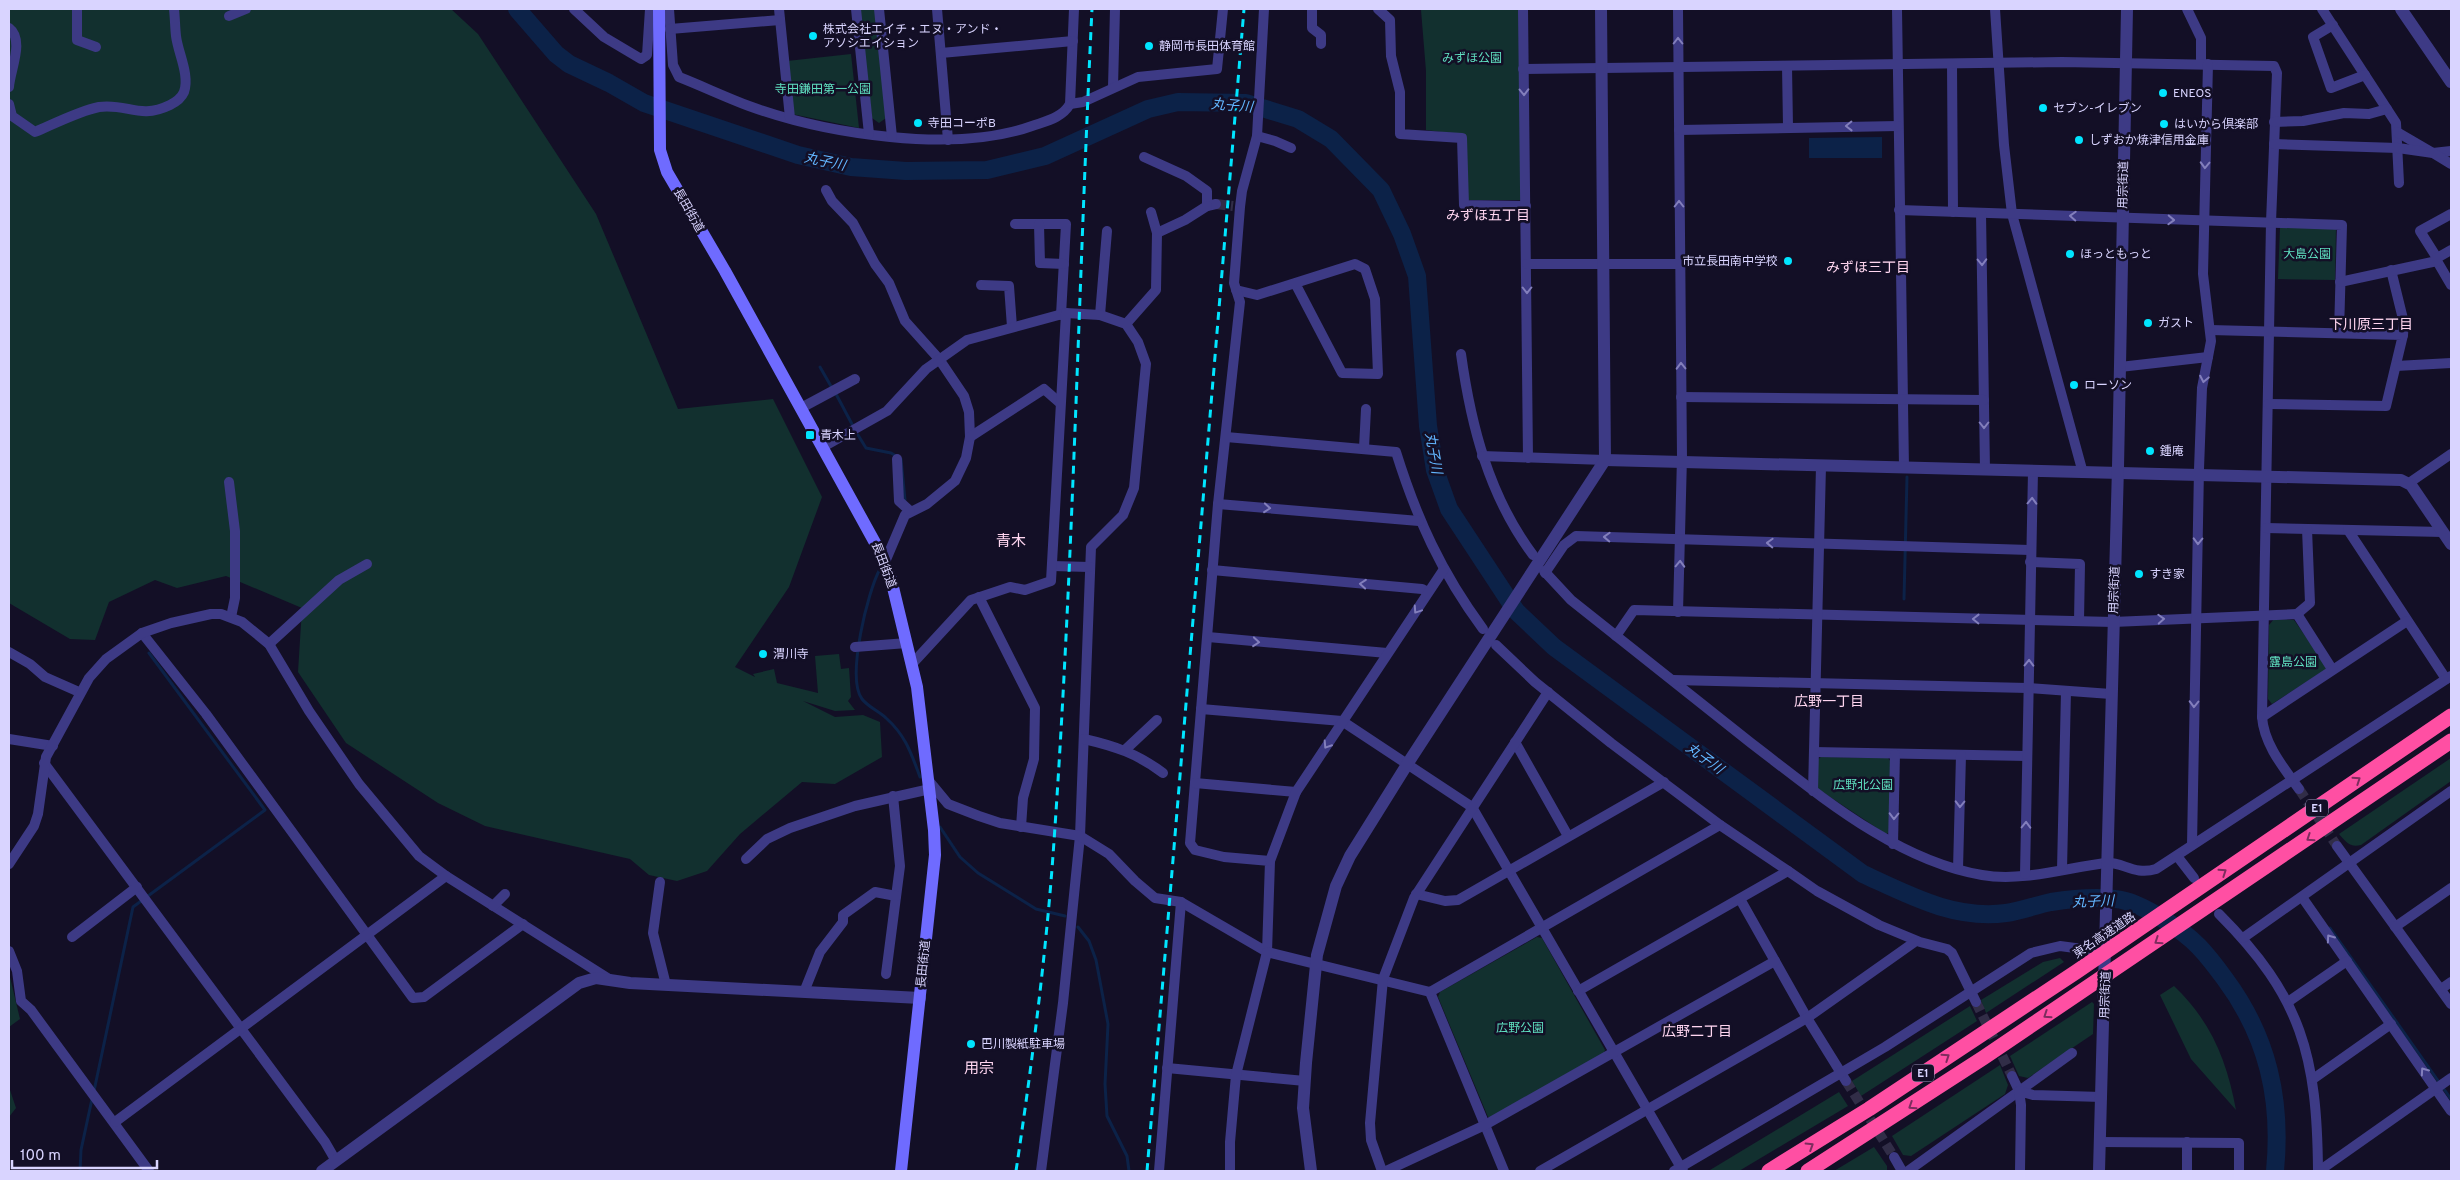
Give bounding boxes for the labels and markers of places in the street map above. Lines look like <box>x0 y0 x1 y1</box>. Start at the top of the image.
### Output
place label: 株式会社エイチ・エヌ・アンド・ アソシエイション <box>823 22 1003 52</box>
marker: 株式会社エイチ・エヌ・アンド・ アソシエイション <box>807 30 819 42</box>
place label: 静岡市長田体育館 <box>1159 39 1255 55</box>
marker: 静岡市長田体育館 <box>1143 40 1155 52</box>
place label: ENEOS <box>2173 86 2212 102</box>
marker: ENEOS <box>2157 87 2169 99</box>
place label: セブン-イレブン <box>2053 101 2142 117</box>
marker: セブン-イレブン <box>2037 102 2049 114</box>
place label: 寺田コーポB <box>928 116 996 132</box>
marker: 寺田コーポB <box>912 117 924 129</box>
place label: はいから倶楽部 <box>2174 117 2258 133</box>
marker: はいから倶楽部 <box>2158 118 2170 130</box>
place label: しずおか焼津信用金庫 <box>2089 133 2209 149</box>
marker: しずおか焼津信用金庫 <box>2073 134 2085 146</box>
place label: ほっともっと <box>2080 247 2152 263</box>
marker: ほっともっと <box>2064 248 2076 260</box>
place label: 市立長田南中学校 <box>1682 254 1778 270</box>
marker: 市立長田南中学校 <box>1782 255 1794 267</box>
place label: ガスト <box>2158 316 2194 332</box>
marker: ガスト <box>2142 317 2154 329</box>
place label: ローソン <box>2084 378 2132 394</box>
marker: ローソン <box>2068 379 2080 391</box>
place label: 青木上 <box>820 428 856 444</box>
marker: 青木上 <box>804 429 816 441</box>
place label: 鍾庵 <box>2160 444 2184 460</box>
marker: 鍾庵 <box>2144 445 2156 457</box>
place label: すき家 <box>2149 567 2185 583</box>
marker: すき家 <box>2133 568 2145 580</box>
place label: 渭川寺 <box>773 647 809 663</box>
marker: 渭川寺 <box>757 648 769 660</box>
place label: 巴川製紙駐車場 <box>981 1037 1065 1053</box>
marker: 巴川製紙駐車場 <box>965 1038 977 1050</box>

